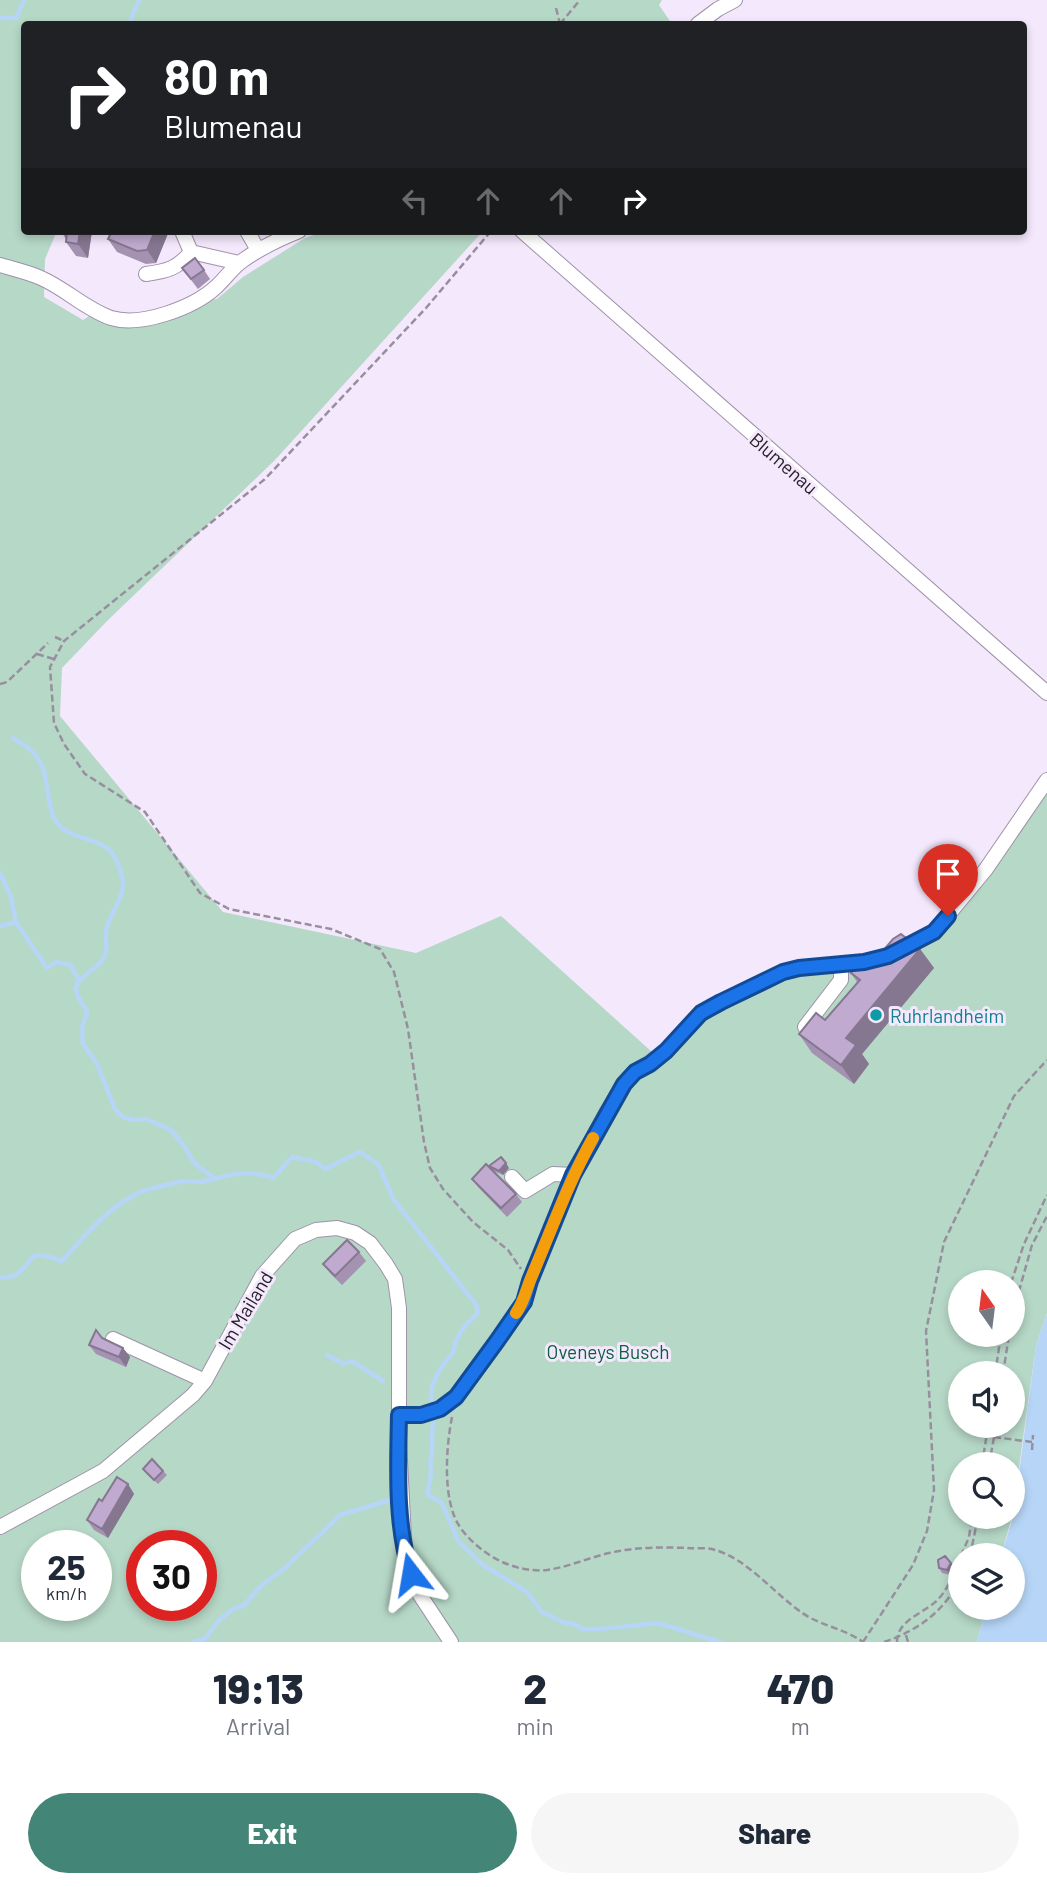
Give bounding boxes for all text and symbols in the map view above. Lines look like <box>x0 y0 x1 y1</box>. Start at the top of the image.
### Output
text: 80 m <box>164 46 269 105</box>
icon: right <box>49 49 140 140</box>
text: Blumenau <box>164 106 303 144</box>
icon: left <box>396 182 434 220</box>
icon: ahead <box>469 182 507 220</box>
icon: ahead <box>542 182 580 220</box>
icon: right <box>615 182 653 220</box>
street label: Blumenau <box>745 427 823 499</box>
pin <box>918 844 978 916</box>
icon: arrive <box>929 855 967 893</box>
place label: Ruhrlandheim <box>890 1004 1004 1027</box>
marker: Ruhrlandheim <box>868 1007 884 1023</box>
street label: Im Mailand <box>213 1267 277 1353</box>
north arrow <box>948 1270 1026 1348</box>
map controls <box>948 1270 1025 1620</box>
park label: Oveneys Busch <box>547 1340 669 1363</box>
button: sound <box>948 1361 1025 1438</box>
button: search <box>948 1452 1025 1529</box>
speed limit sign: 30 <box>126 1530 217 1621</box>
position arrow <box>374 1537 448 1611</box>
button: layers <box>948 1543 1025 1620</box>
text: 25 <box>47 1545 86 1587</box>
text: km/h <box>46 1582 87 1604</box>
text: 19:13 <box>213 1662 304 1712</box>
text: 2 <box>523 1662 547 1712</box>
text: 470 <box>766 1662 834 1712</box>
text: Arrival <box>226 1712 290 1740</box>
text: min <box>516 1712 554 1740</box>
text: m <box>791 1712 810 1740</box>
button: Exit <box>28 1793 517 1873</box>
button: Share <box>531 1793 1019 1873</box>

